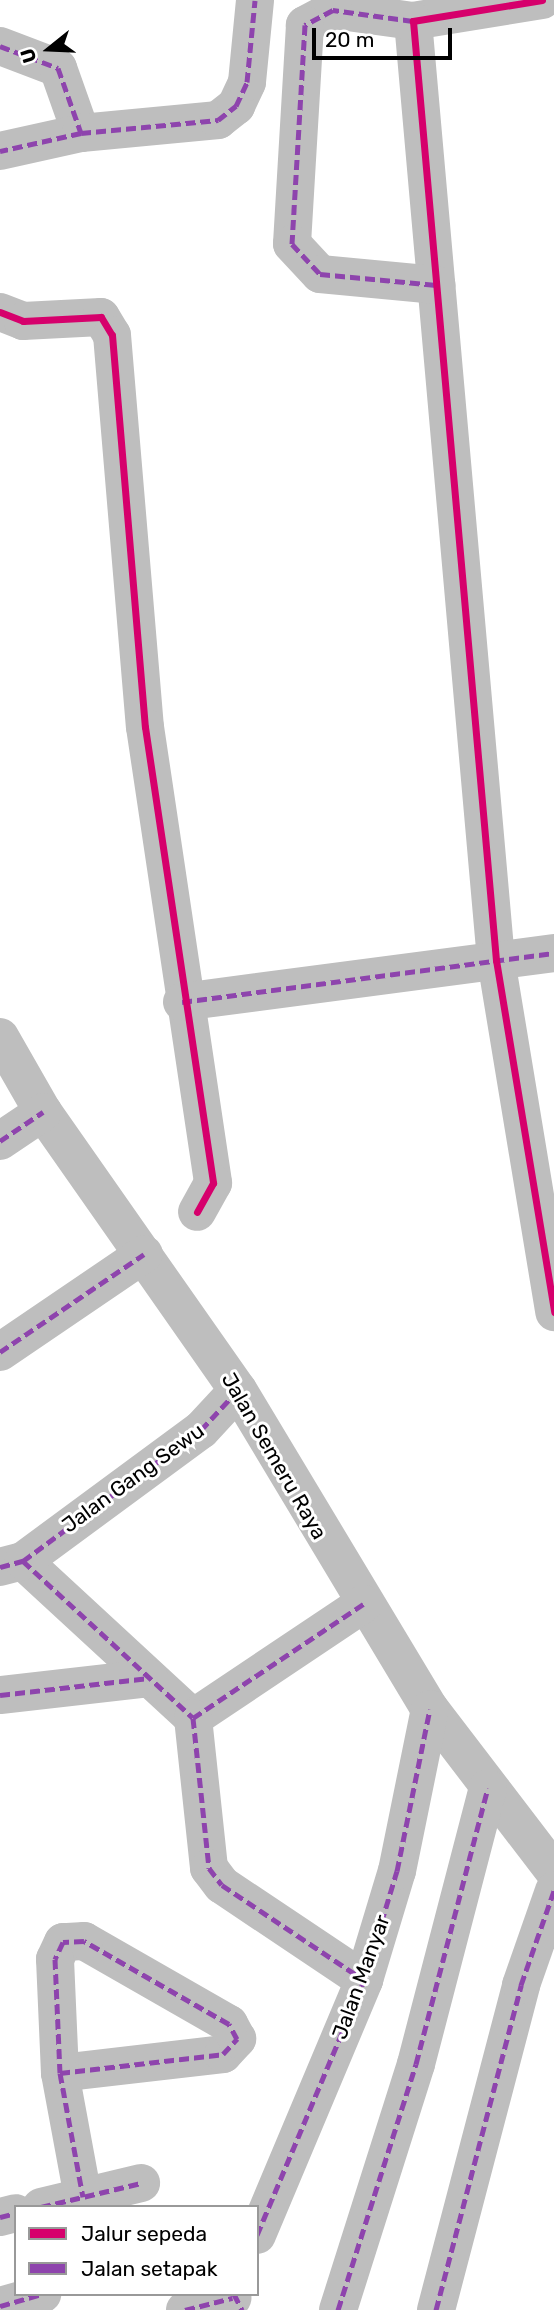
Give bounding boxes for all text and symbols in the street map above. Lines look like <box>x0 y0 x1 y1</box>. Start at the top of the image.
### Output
north arrow <box>14 14 84 84</box>
scale bar <box>316 14 456 58</box>
text: 20 m <box>325 27 374 52</box>
text: U <box>15 46 42 66</box>
street label: Jalan Semeru Raya <box>216 1368 332 1544</box>
street label: Jalan Gang Sewu <box>57 1418 209 1538</box>
street label: Jalan Manyar <box>327 1911 395 2043</box>
legend <box>14 2205 259 2296</box>
text: Jalur sepeda <box>81 2221 207 2246</box>
text: Jalan setapak <box>81 2256 218 2281</box>

